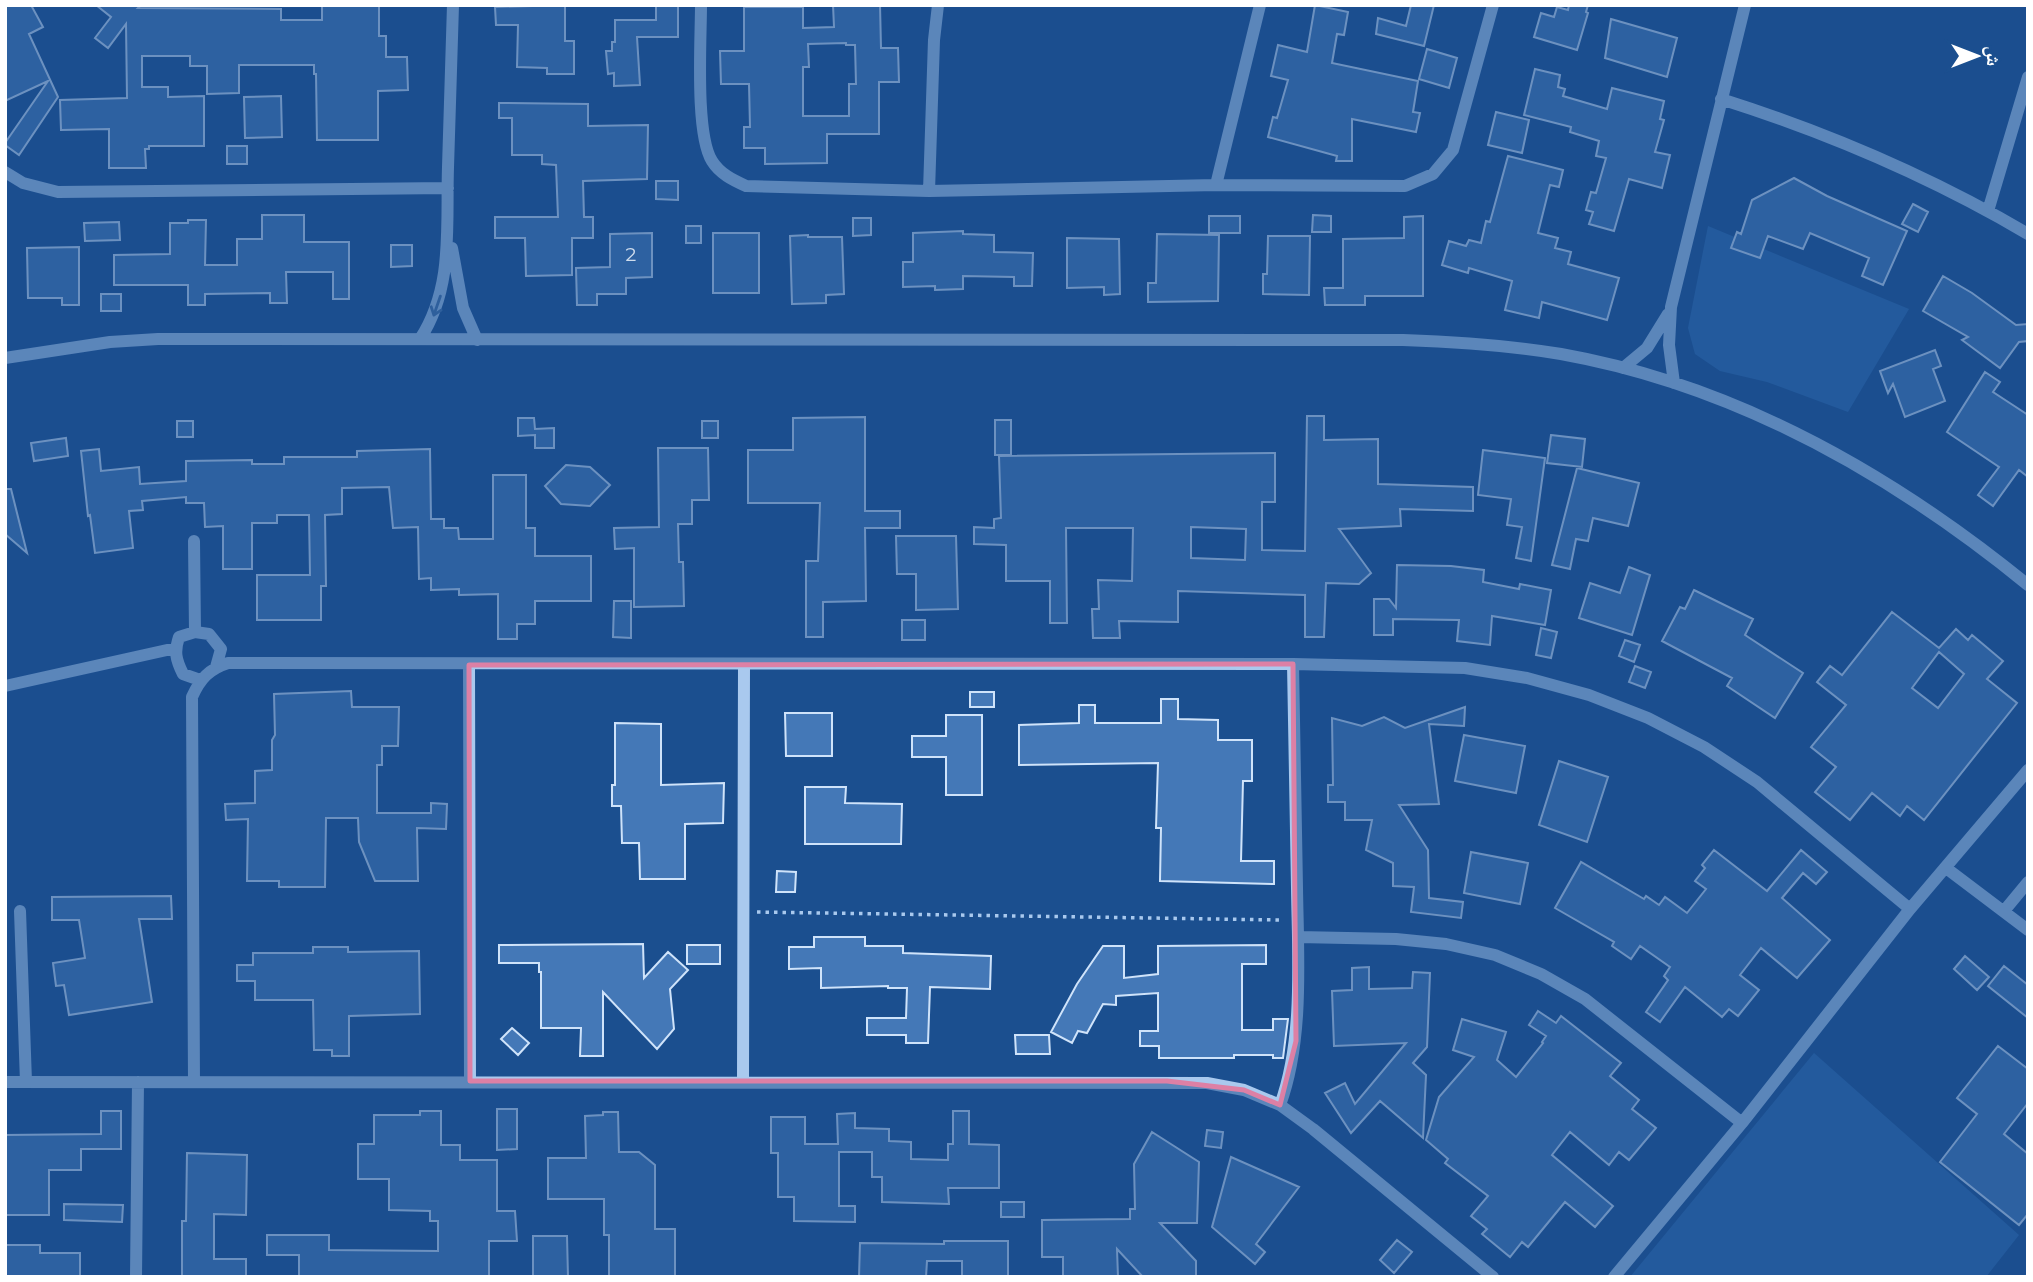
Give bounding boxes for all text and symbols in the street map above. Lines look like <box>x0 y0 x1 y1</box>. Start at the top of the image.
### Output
north arrow <box>1942 21 2012 91</box>
text: ش <box>1982 46 2005 66</box>
house number: 2 <box>626 243 637 266</box>
one-way arrow <box>430 294 442 316</box>

